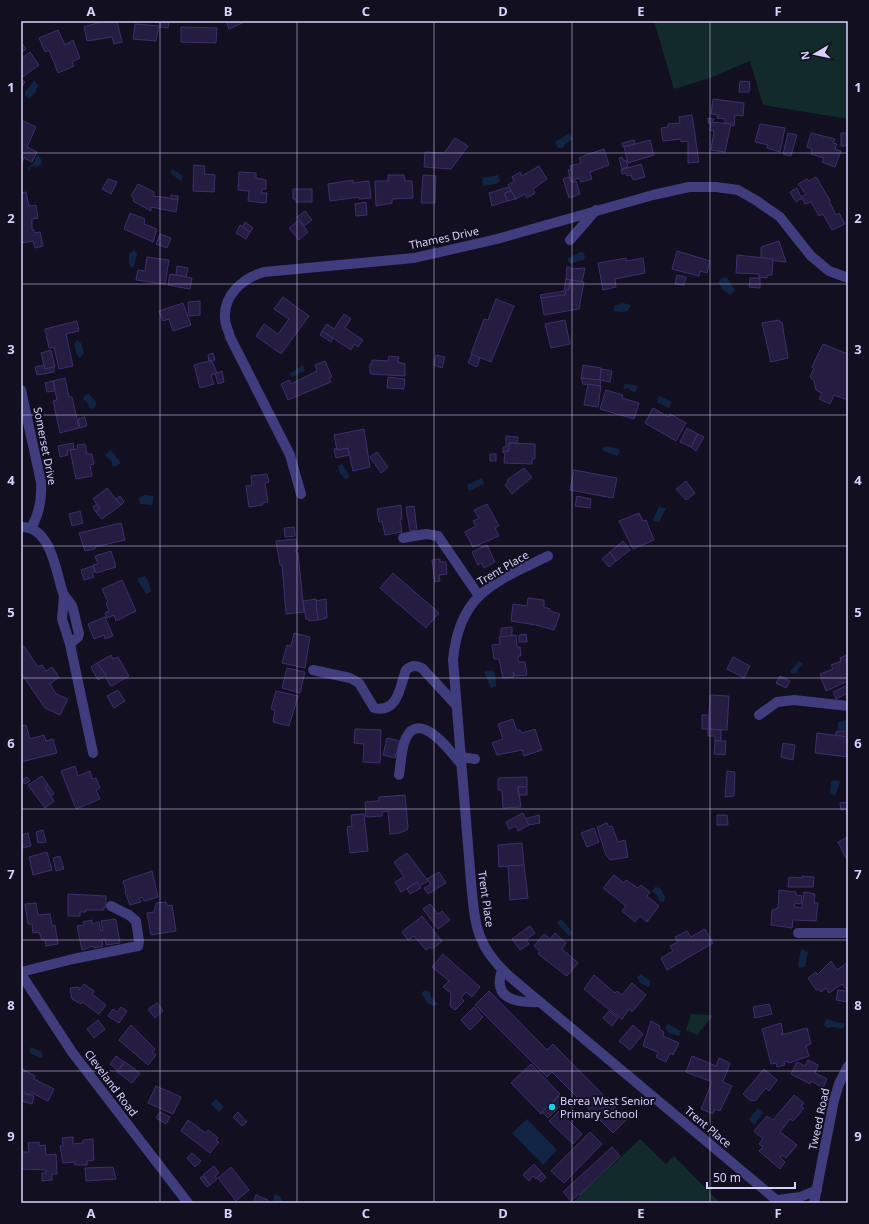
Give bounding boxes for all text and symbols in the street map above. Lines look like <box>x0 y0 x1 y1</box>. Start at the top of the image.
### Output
text: A <box>87 2 96 20</box>
text: B <box>224 2 232 20</box>
text: C <box>362 2 370 20</box>
text: D <box>498 2 508 20</box>
text: E <box>637 2 645 20</box>
text: F <box>774 2 782 20</box>
north arrow <box>795 34 835 74</box>
text: N <box>797 50 813 61</box>
text: 1 <box>7 78 15 96</box>
text: 1 <box>854 78 862 96</box>
text: 2 <box>7 209 15 227</box>
text: 2 <box>854 209 862 227</box>
street label: Thames Drive <box>408 223 480 252</box>
text: 3 <box>7 340 15 358</box>
text: 3 <box>854 340 862 358</box>
street label: Somerset Drive <box>31 406 60 486</box>
text: 4 <box>7 471 15 489</box>
text: 4 <box>854 471 862 489</box>
street label: Trent Place <box>474 547 531 588</box>
text: 5 <box>7 603 15 621</box>
text: 5 <box>854 603 862 621</box>
text: 6 <box>7 734 15 752</box>
text: 6 <box>854 734 862 752</box>
text: 7 <box>7 865 15 883</box>
text: 7 <box>854 865 862 883</box>
street label: Trent Place <box>475 870 498 928</box>
text: 8 <box>7 996 15 1014</box>
text: 8 <box>854 996 862 1014</box>
street label: Cleveland Road <box>82 1046 141 1119</box>
street label: Tweed Road <box>805 1087 832 1151</box>
place label: Berea West Senior Primary School <box>560 1093 655 1121</box>
marker: Berea West Senior Primary School <box>547 1102 557 1112</box>
street label: Trent Place <box>682 1103 735 1151</box>
text: 9 <box>7 1127 15 1145</box>
text: 9 <box>854 1127 862 1145</box>
scale bar <box>707 1164 795 1190</box>
text: 50 m <box>713 1169 741 1186</box>
text: A <box>87 1204 96 1222</box>
text: B <box>224 1204 232 1222</box>
text: C <box>362 1204 370 1222</box>
text: D <box>498 1204 508 1222</box>
text: E <box>637 1204 645 1222</box>
text: F <box>774 1204 782 1222</box>

